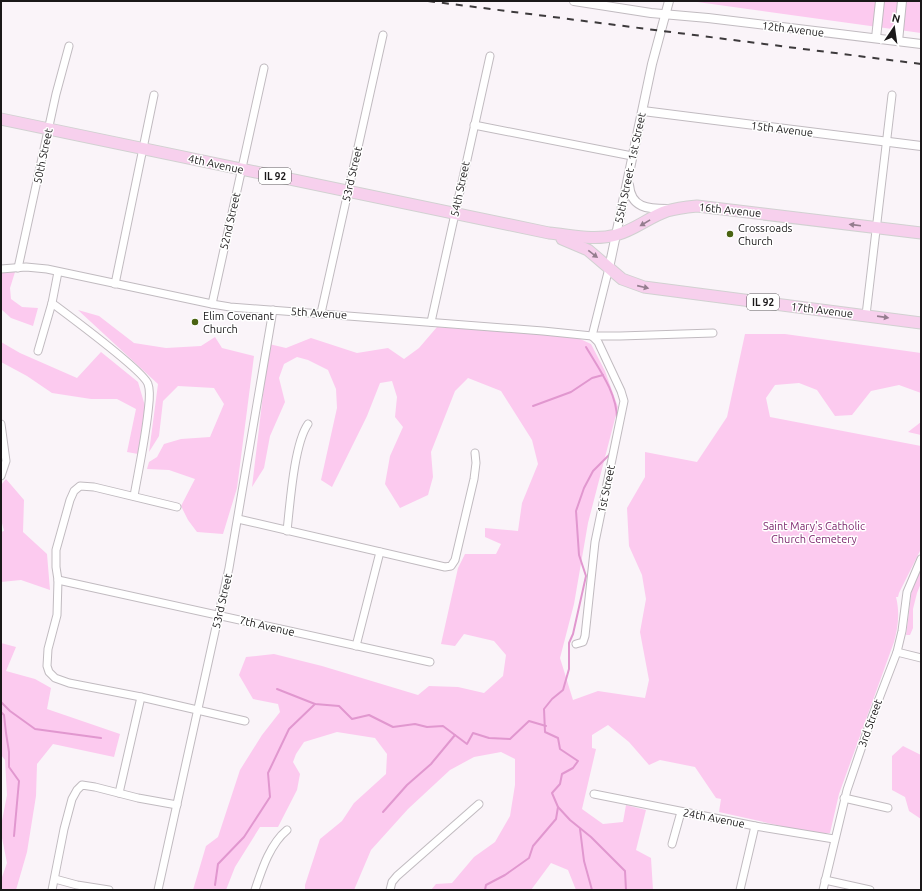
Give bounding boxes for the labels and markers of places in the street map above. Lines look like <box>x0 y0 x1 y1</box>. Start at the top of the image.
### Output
place label: Crossroads Church <box>738 222 793 247</box>
marker: Crossroads Church <box>725 229 735 239</box>
place label: Elim Covenant Church <box>203 310 275 335</box>
marker: Elim Covenant Church <box>190 317 200 327</box>

